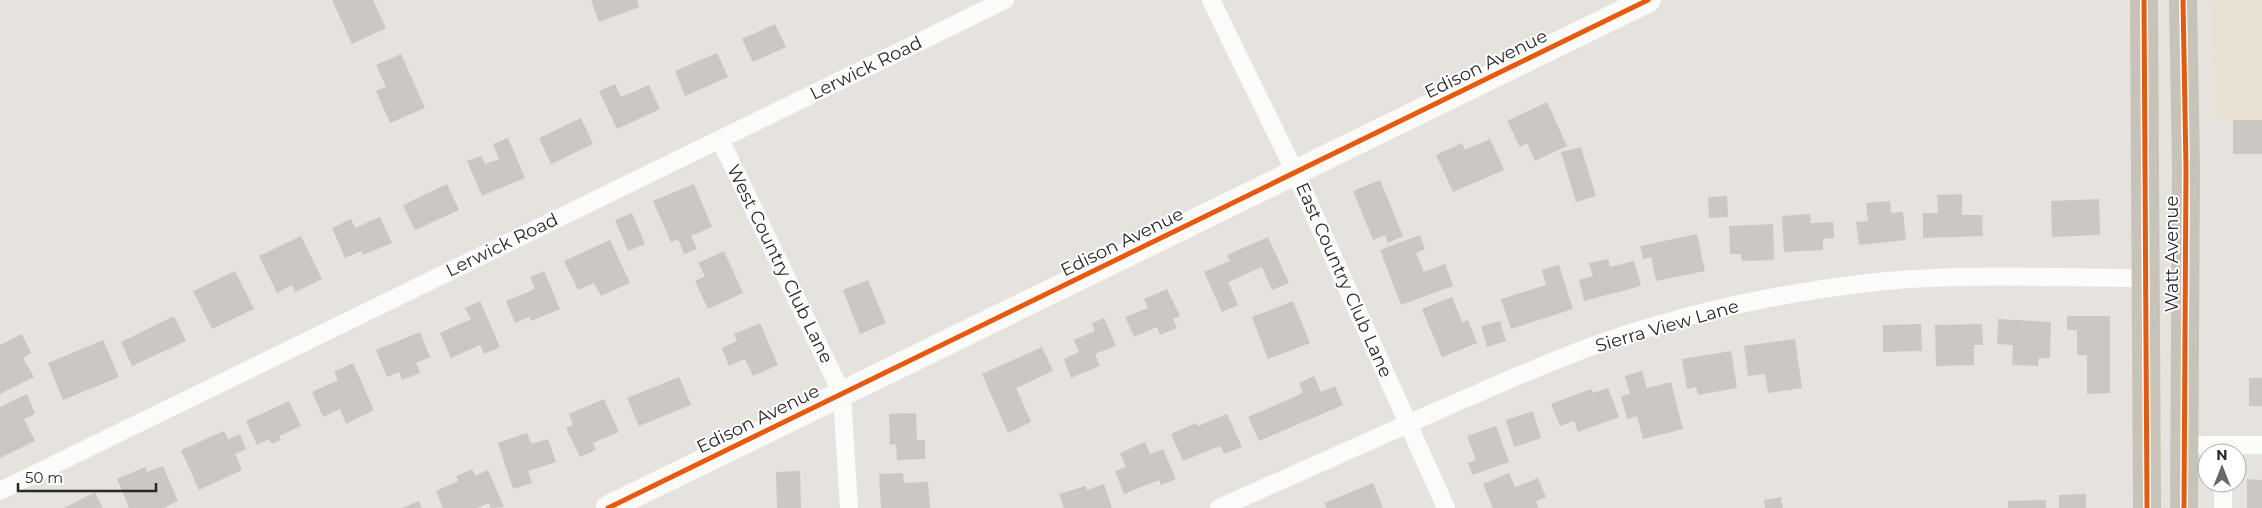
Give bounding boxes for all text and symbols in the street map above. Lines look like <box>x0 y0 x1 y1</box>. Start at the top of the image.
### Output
street label: Edison Avenue <box>1421 25 1551 103</box>
street label: Lerwick Road <box>806 31 926 105</box>
street label: West Country Club Lane <box>722 161 838 367</box>
street label: East Country Club Lane <box>1291 179 1397 381</box>
street label: Watt Avenue <box>2161 196 2183 312</box>
street label: Edison Avenue <box>1057 203 1187 281</box>
street label: Lerwick Road <box>442 208 562 282</box>
street label: Sierra View Lane <box>1593 295 1741 357</box>
street label: Edison Avenue <box>693 380 823 458</box>
north arrow <box>2197 443 2247 493</box>
text: N <box>2216 446 2228 464</box>
scale bar <box>18 460 155 492</box>
text: 50 m <box>25 468 63 487</box>

